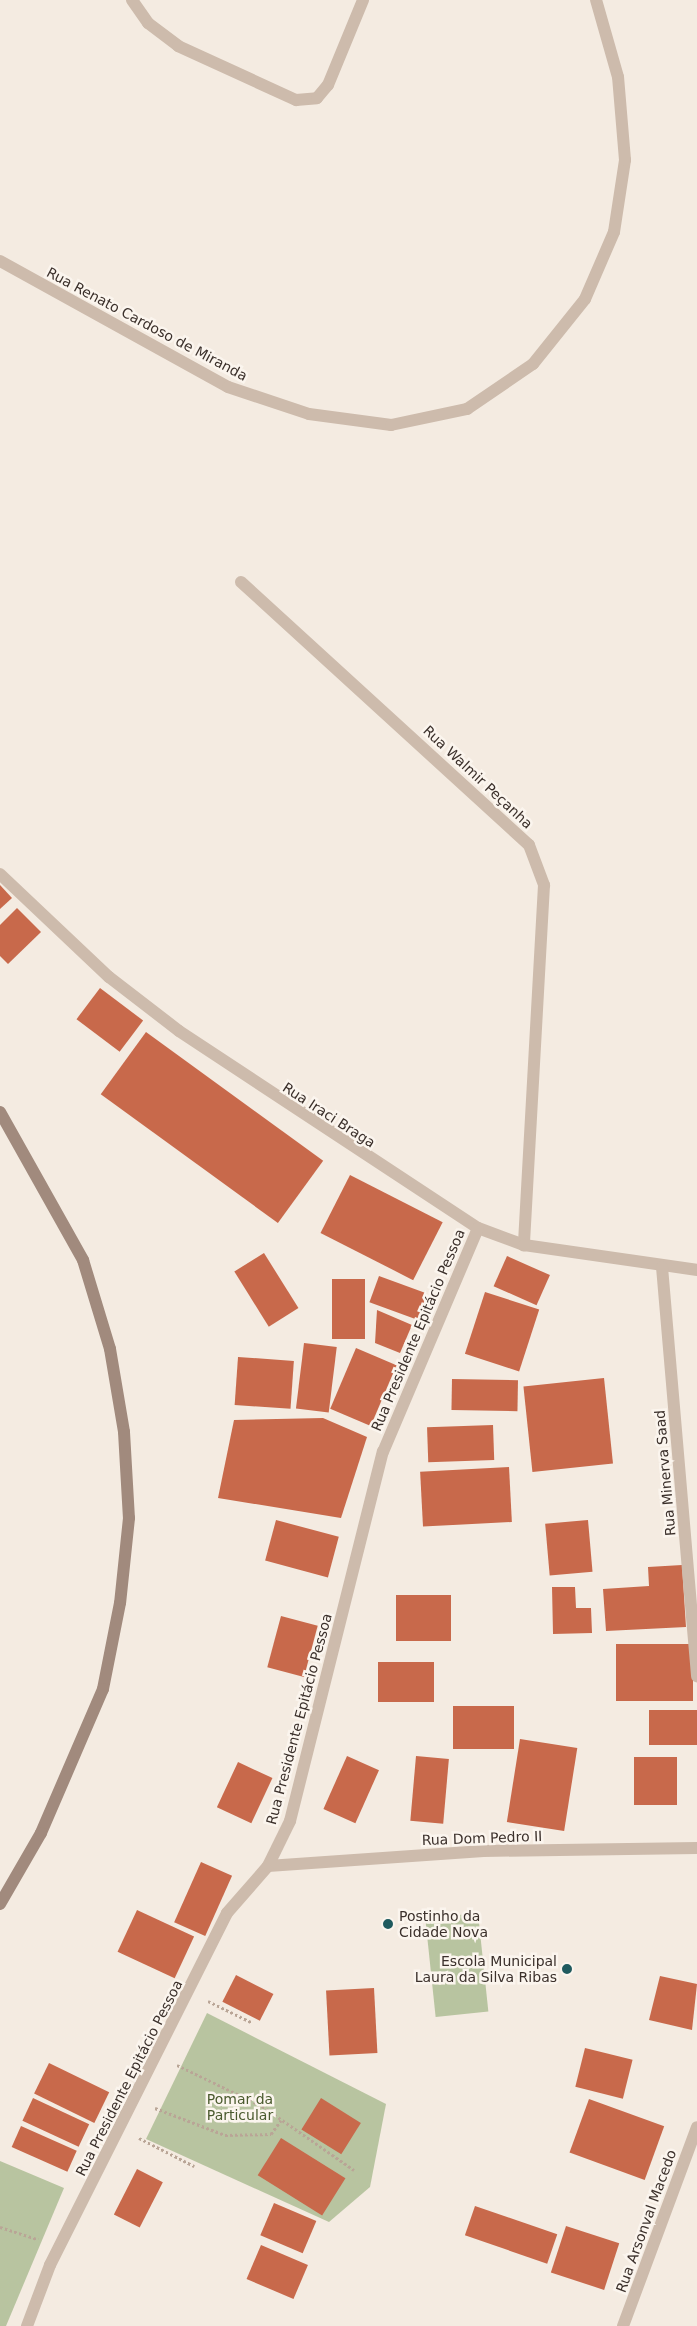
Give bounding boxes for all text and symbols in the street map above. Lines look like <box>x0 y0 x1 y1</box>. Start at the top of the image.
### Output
street label: Rua Renato Cardoso de Miranda <box>44 264 250 384</box>
street label: Rua Walmir Peçanha <box>420 722 536 832</box>
street label: Rua Iraci Braga <box>280 1079 378 1151</box>
street label: Rua Presidente Epitácio Pessoa <box>368 1226 468 1434</box>
street label: Rua Minerva Saad <box>651 1409 679 1537</box>
street label: Rua Presidente Epitácio Pessoa <box>263 1612 335 1826</box>
street label: Rua Dom Pedro II <box>421 1828 543 1848</box>
place label: Postinho da Cidade Nova <box>399 1908 488 1940</box>
marker: Postinho da Cidade Nova <box>381 1917 395 1931</box>
place label: Escola Municipal Laura da Silva Ribas <box>415 1953 557 1985</box>
marker: Escola Municipal Laura da Silva Ribas <box>561 1963 573 1975</box>
street label: Rua Presidente Epitácio Pessoa <box>72 1977 186 2179</box>
park label: Pomar da Particular <box>207 2091 273 2124</box>
street label: Rua Arsonval Macedo <box>612 2147 680 2295</box>

